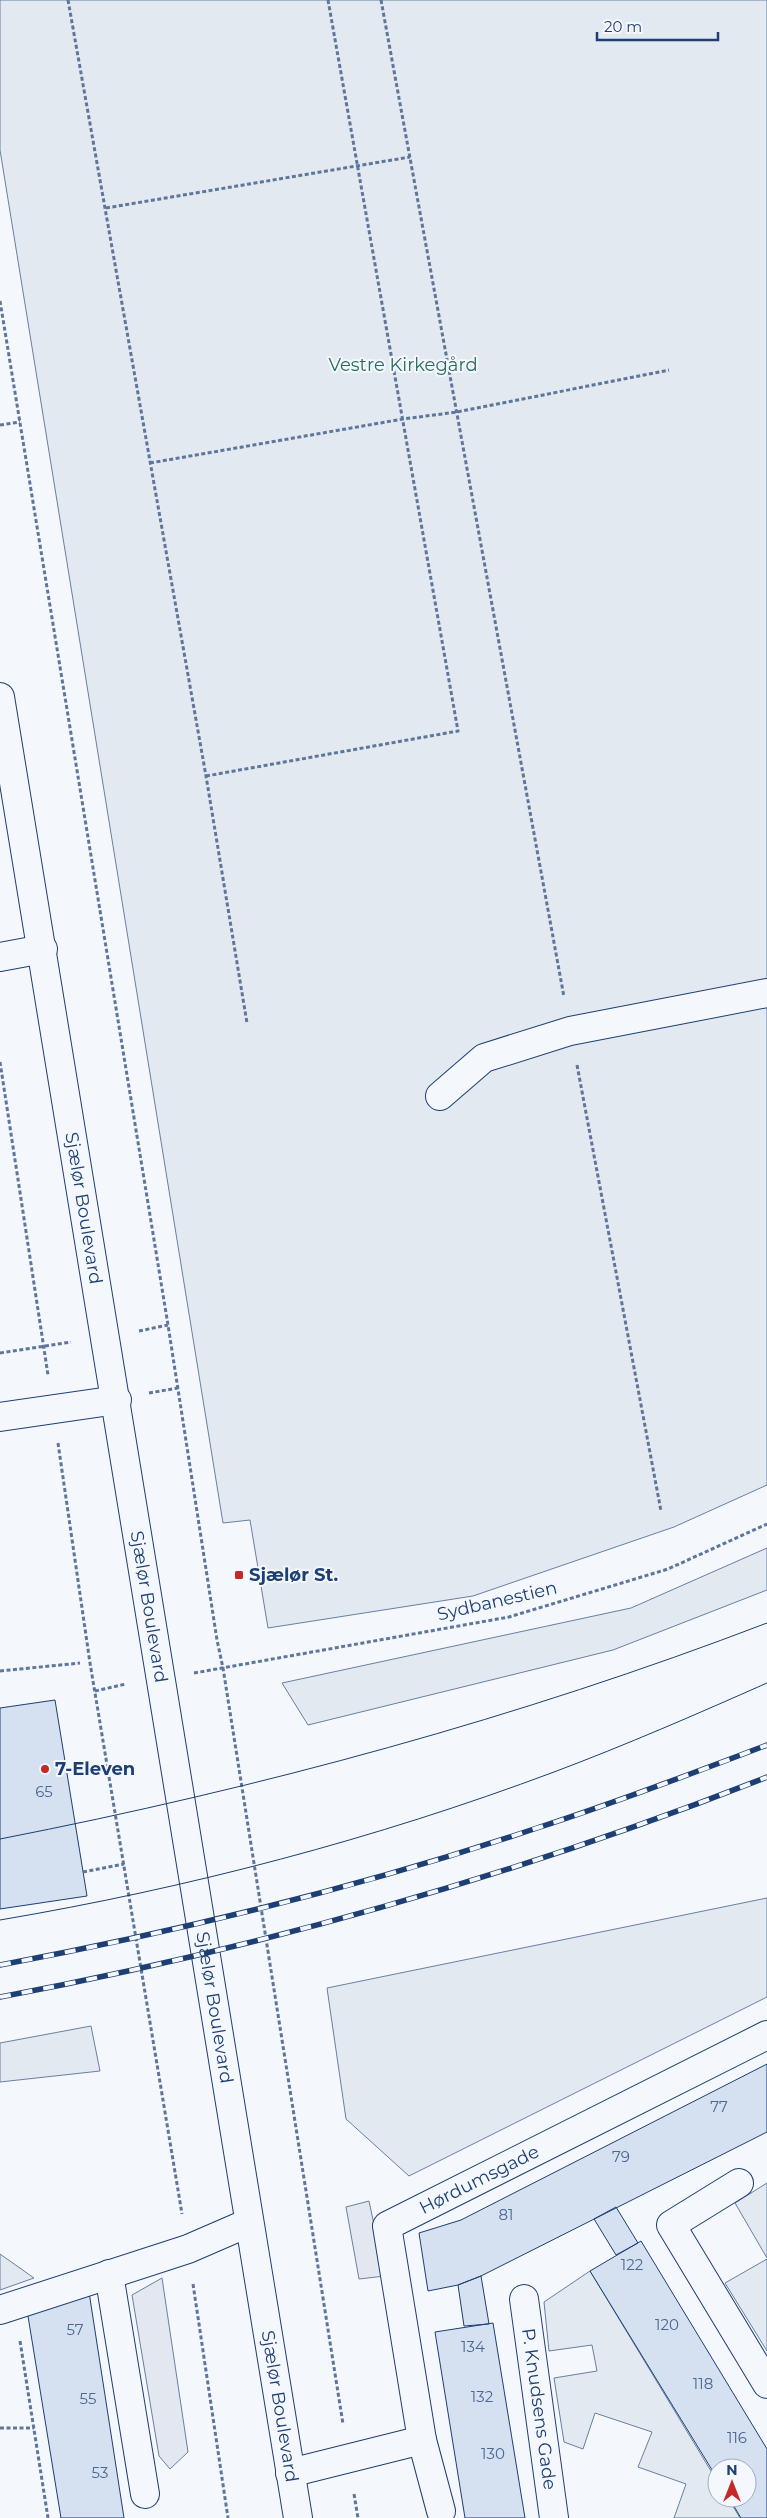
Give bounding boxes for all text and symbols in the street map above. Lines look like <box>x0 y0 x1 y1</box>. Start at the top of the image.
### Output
scale bar <box>597 10 718 42</box>
text: 20 m <box>604 17 642 36</box>
park label: Vestre Kirkegård <box>328 354 478 376</box>
street label: Sjælør Boulevard <box>60 1131 107 1286</box>
street label: Sjælør Boulevard <box>126 1529 172 1684</box>
place label: Sjælør St. <box>249 1564 338 1586</box>
marker: Sjælør St. <box>233 1569 245 1581</box>
street label: Sydbanestien <box>435 1576 559 1626</box>
place label: 7-Eleven <box>55 1758 135 1780</box>
marker: 7-Eleven <box>39 1763 51 1775</box>
house number: 65 <box>35 1782 53 1801</box>
street label: Sjælør Boulevard <box>191 1930 238 2085</box>
house number: 77 <box>710 2097 728 2116</box>
street label: Hørdumsgade <box>416 2140 543 2219</box>
house number: 79 <box>612 2147 630 2166</box>
house number: 81 <box>499 2205 514 2224</box>
house number: 122 <box>621 2255 643 2274</box>
house number: 120 <box>655 2315 679 2334</box>
house number: 57 <box>66 2320 84 2339</box>
street label: P. Knudsens Gade <box>517 2327 561 2491</box>
street label: Sjælør Boulevard <box>256 2329 303 2484</box>
house number: 134 <box>461 2337 485 2356</box>
house number: 118 <box>693 2374 713 2393</box>
house number: 132 <box>471 2387 493 2406</box>
house number: 55 <box>80 2389 96 2408</box>
house number: 116 <box>727 2428 747 2447</box>
house number: 130 <box>481 2444 505 2463</box>
north arrow <box>707 2458 757 2508</box>
text: N <box>726 2461 738 2479</box>
house number: 53 <box>92 2463 108 2482</box>

